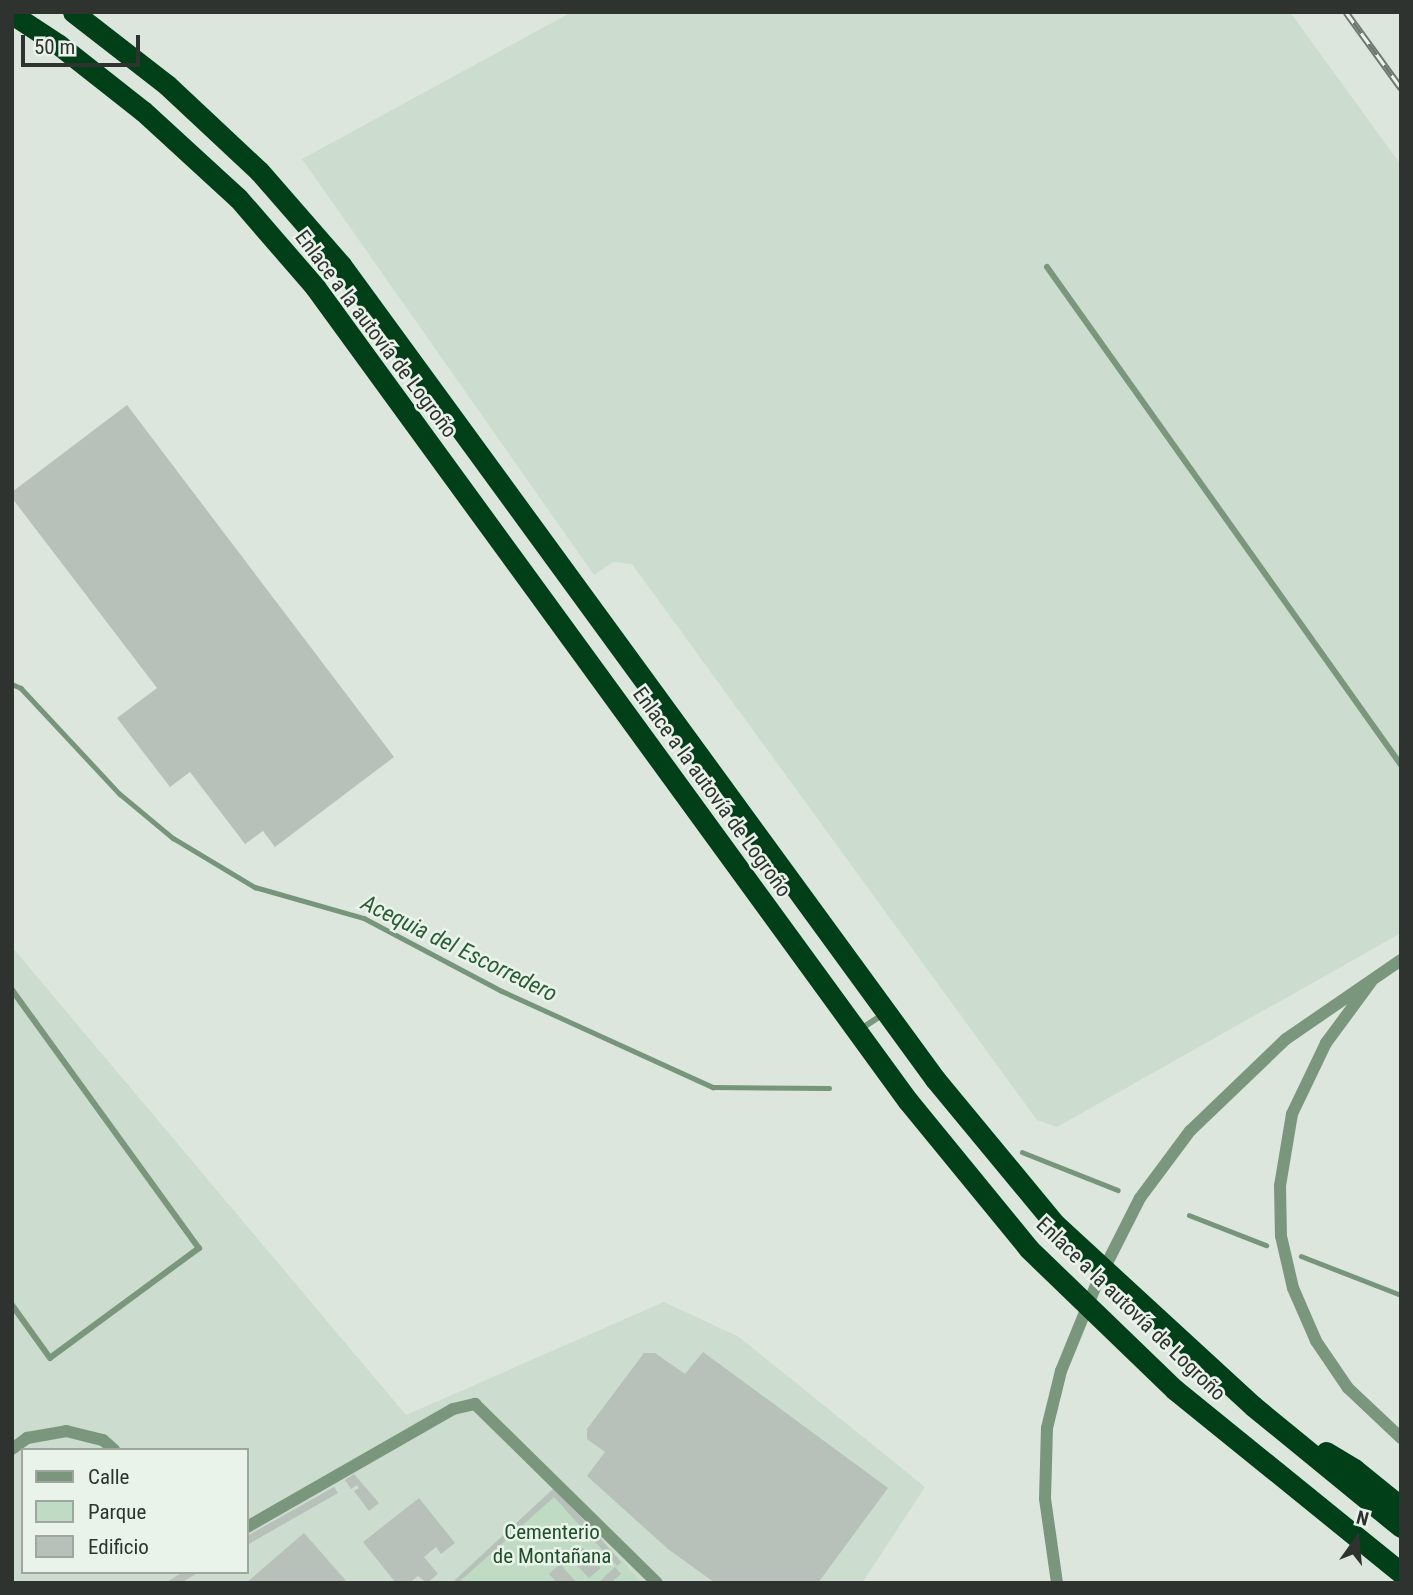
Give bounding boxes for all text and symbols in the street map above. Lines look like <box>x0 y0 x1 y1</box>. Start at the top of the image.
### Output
scale bar <box>24 21 144 65</box>
text: 50 m <box>34 35 75 59</box>
street label: Enlace a la autovía de Logroño <box>290 225 462 443</box>
street label: Enlace a la autovía de Logroño <box>627 682 797 902</box>
water label: Acequia del Escorredero <box>357 890 561 1008</box>
street label: Enlace a la autovía de Logroño <box>1031 1212 1231 1406</box>
legend <box>21 1448 248 1574</box>
text: Calle <box>88 1465 129 1489</box>
text: Parque <box>88 1500 146 1524</box>
north arrow <box>1322 1504 1392 1574</box>
text: N <box>1354 1506 1371 1531</box>
park label: Cementerio de Montañana <box>493 1519 611 1569</box>
text: Edificio <box>88 1535 149 1559</box>

